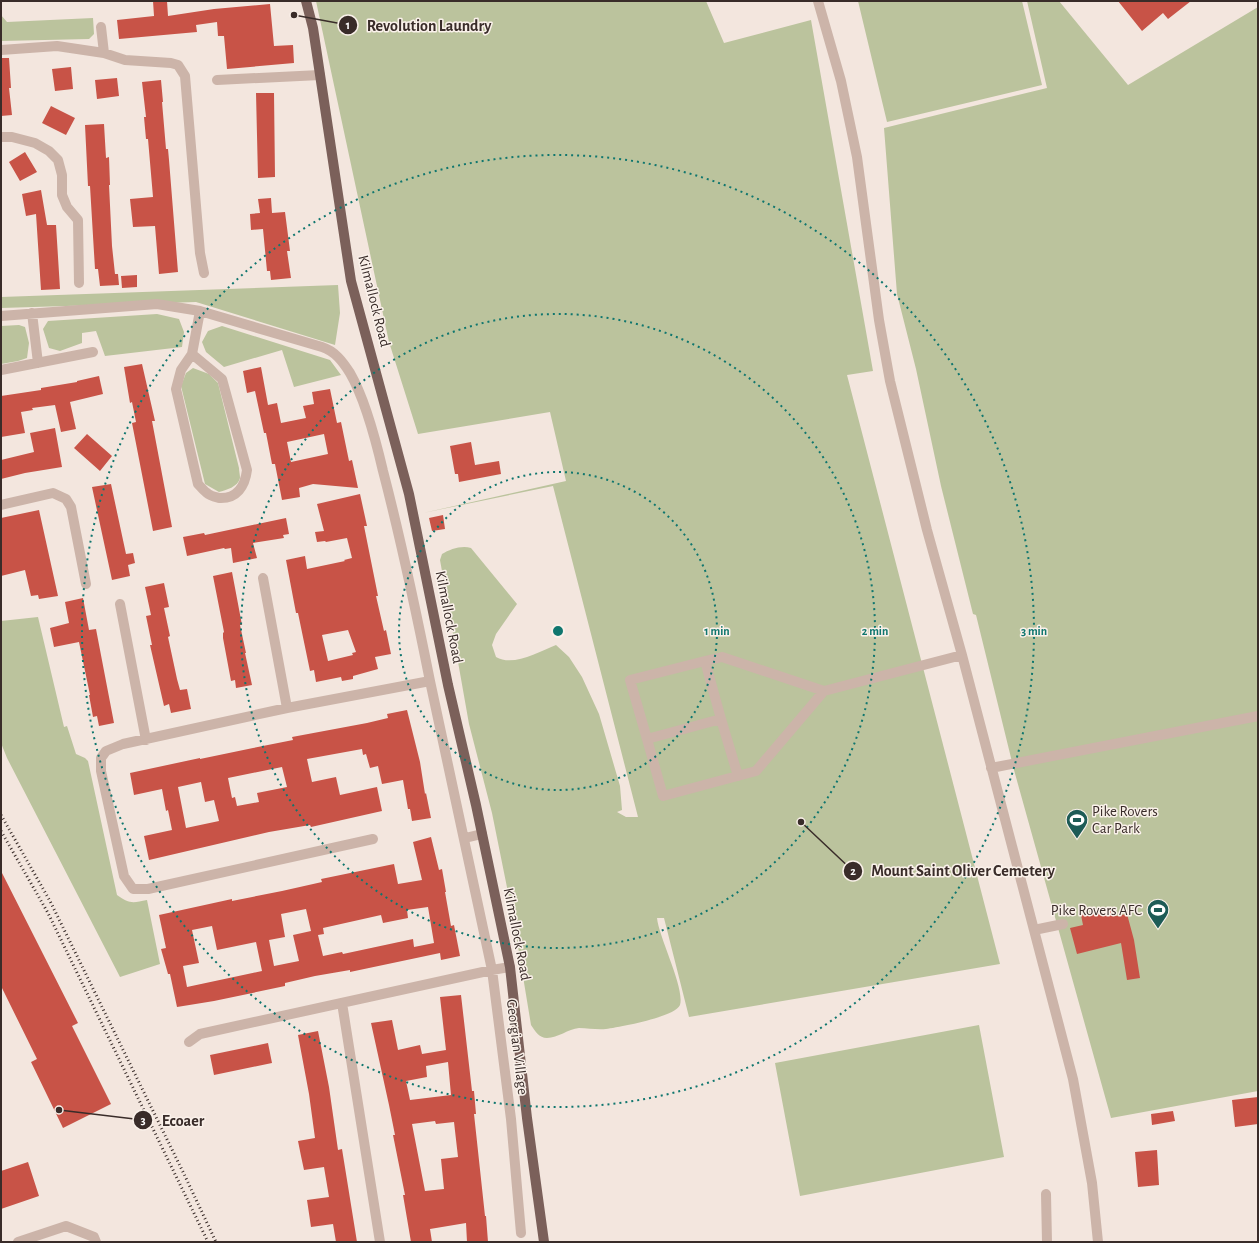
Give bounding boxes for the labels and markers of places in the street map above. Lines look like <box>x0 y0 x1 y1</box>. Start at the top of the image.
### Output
callout: Revolution Laundry <box>338 11 499 39</box>
centre of rings <box>551 624 565 638</box>
place label: Pike Rovers Car Park <box>1092 804 1158 836</box>
sports icon: Pike Rovers Car Park <box>1064 807 1090 840</box>
callout: Mount Saint Oliver Cemetery <box>843 857 1062 885</box>
sports icon: Pike Rovers AFC <box>1145 897 1171 930</box>
place label: Pike Rovers AFC <box>1051 903 1142 918</box>
callout: Ecoaer <box>133 1106 212 1134</box>

